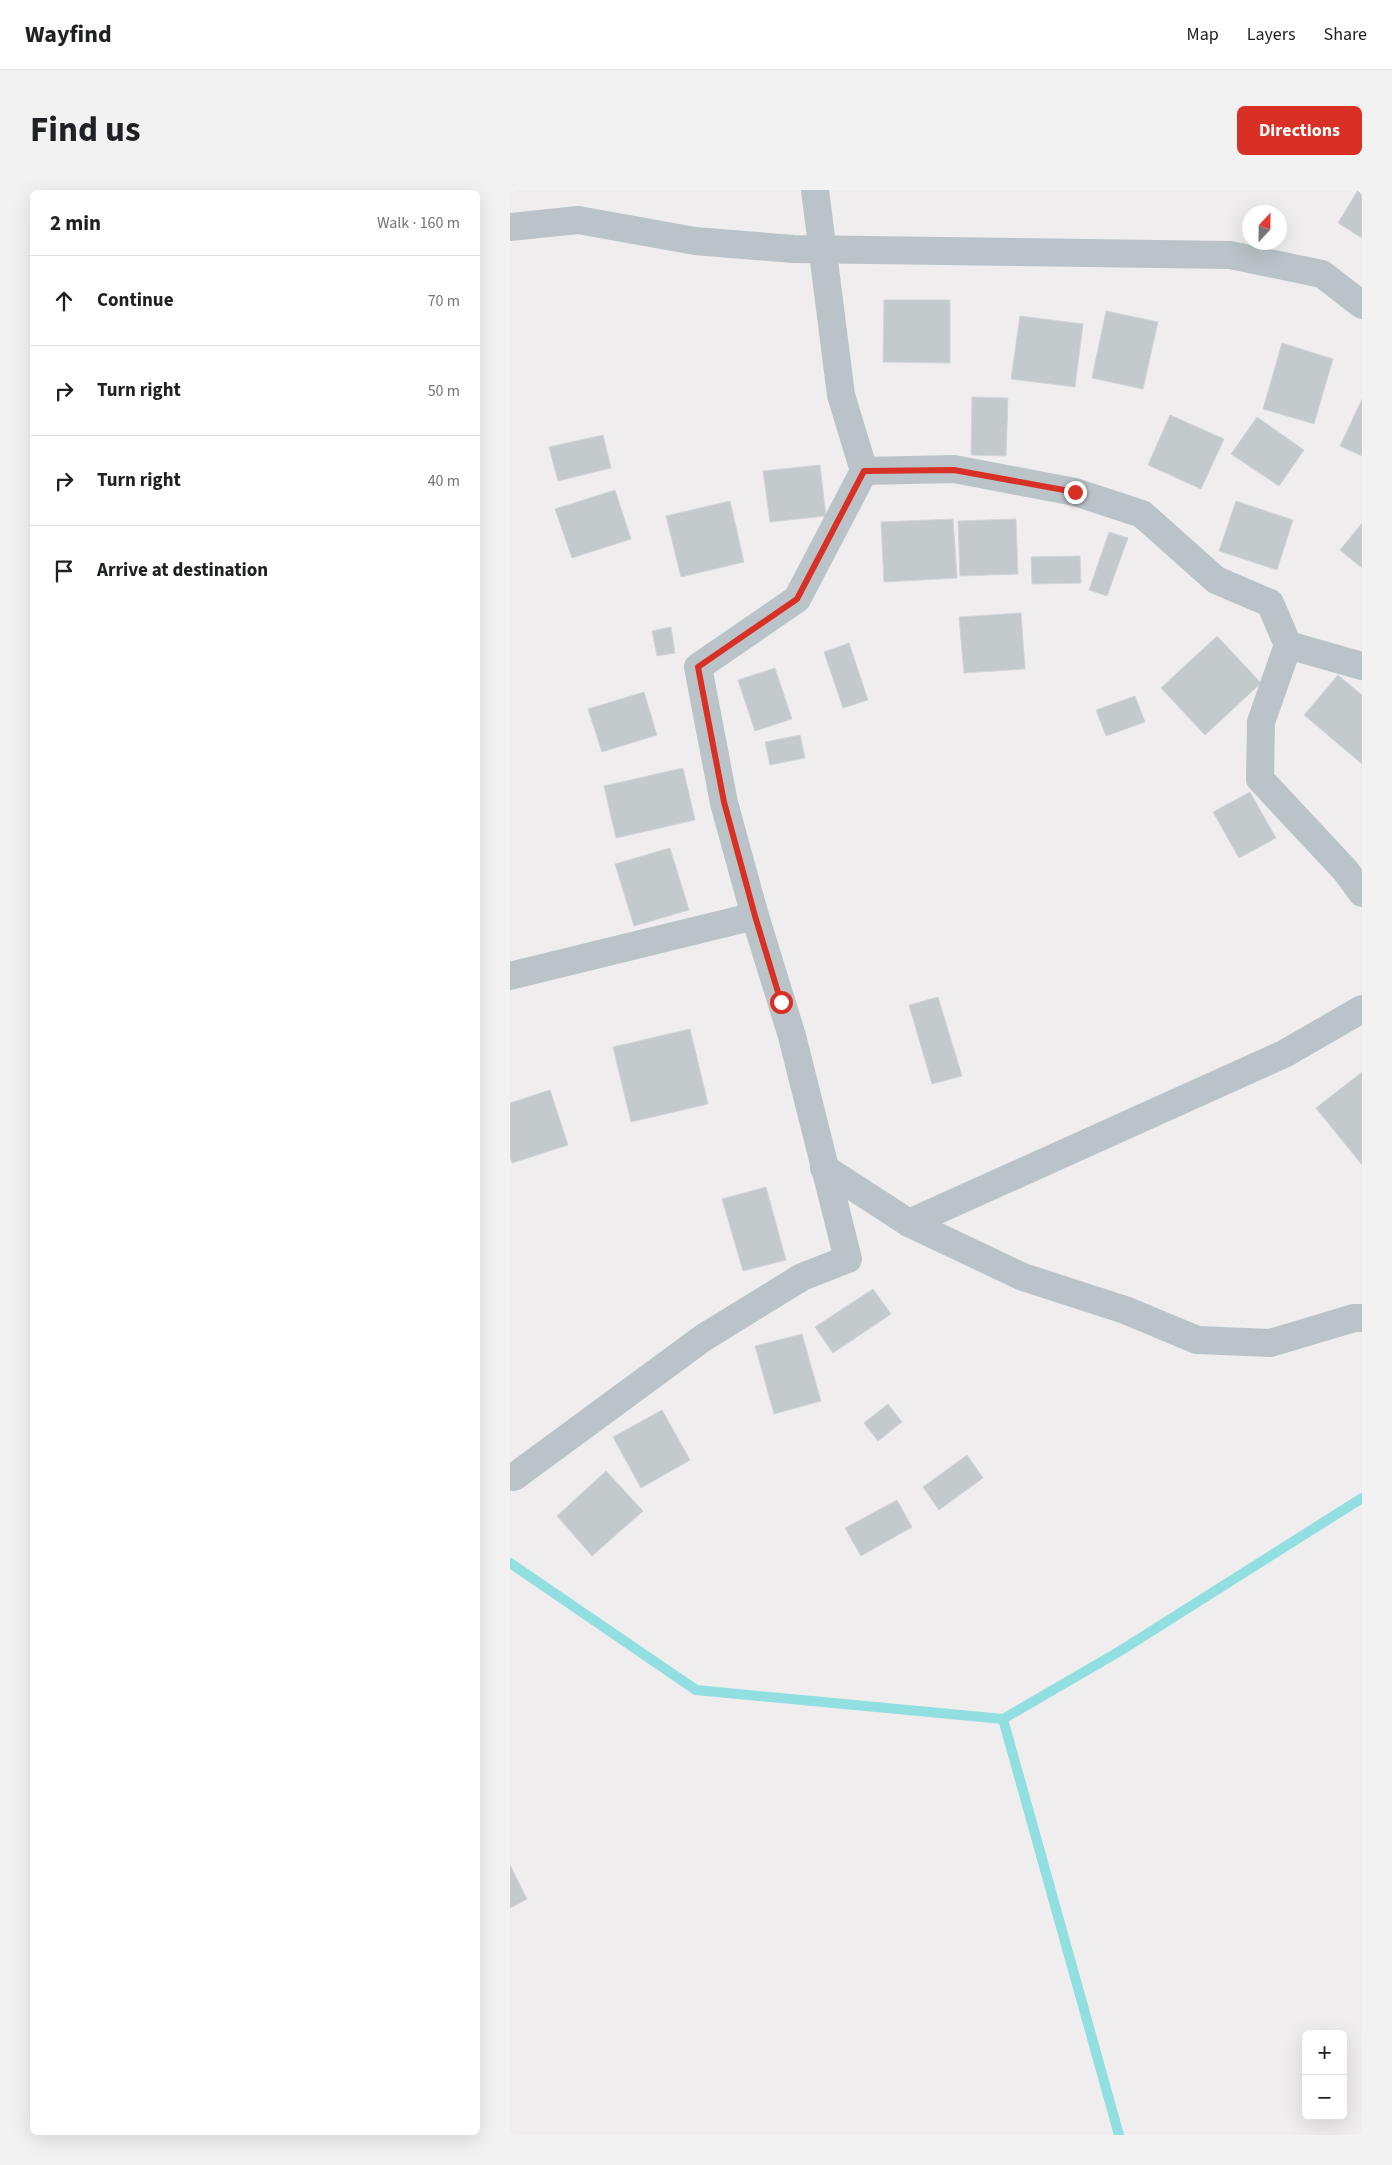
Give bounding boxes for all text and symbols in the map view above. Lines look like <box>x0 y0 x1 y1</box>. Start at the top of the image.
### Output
text: Wayfind <box>25 17 112 52</box>
text: Map <box>1187 22 1219 47</box>
text: Layers <box>1247 22 1296 47</box>
text: Share <box>1324 22 1367 47</box>
text: Find us <box>30 105 140 155</box>
button: Directions <box>1237 106 1362 155</box>
north arrow <box>1242 205 1287 250</box>
text: 2 min <box>50 208 101 238</box>
text: Walk · 160 m <box>377 212 460 234</box>
icon: ahead <box>50 287 78 315</box>
text: Continue <box>97 287 174 314</box>
text: 70 m <box>428 290 460 312</box>
icon: right <box>50 377 78 405</box>
text: Turn right <box>97 377 181 404</box>
text: 50 m <box>428 380 460 402</box>
icon: right <box>50 467 78 495</box>
text: Turn right <box>97 467 181 494</box>
text: 40 m <box>428 470 460 492</box>
route end <box>1064 481 1087 504</box>
icon: arrive <box>50 557 78 585</box>
text: Arrive at destination <box>97 557 268 584</box>
route start <box>770 991 793 1014</box>
map controls <box>1302 2030 1347 2120</box>
button: + <box>1302 2030 1347 2075</box>
button: − <box>1302 2075 1347 2120</box>

